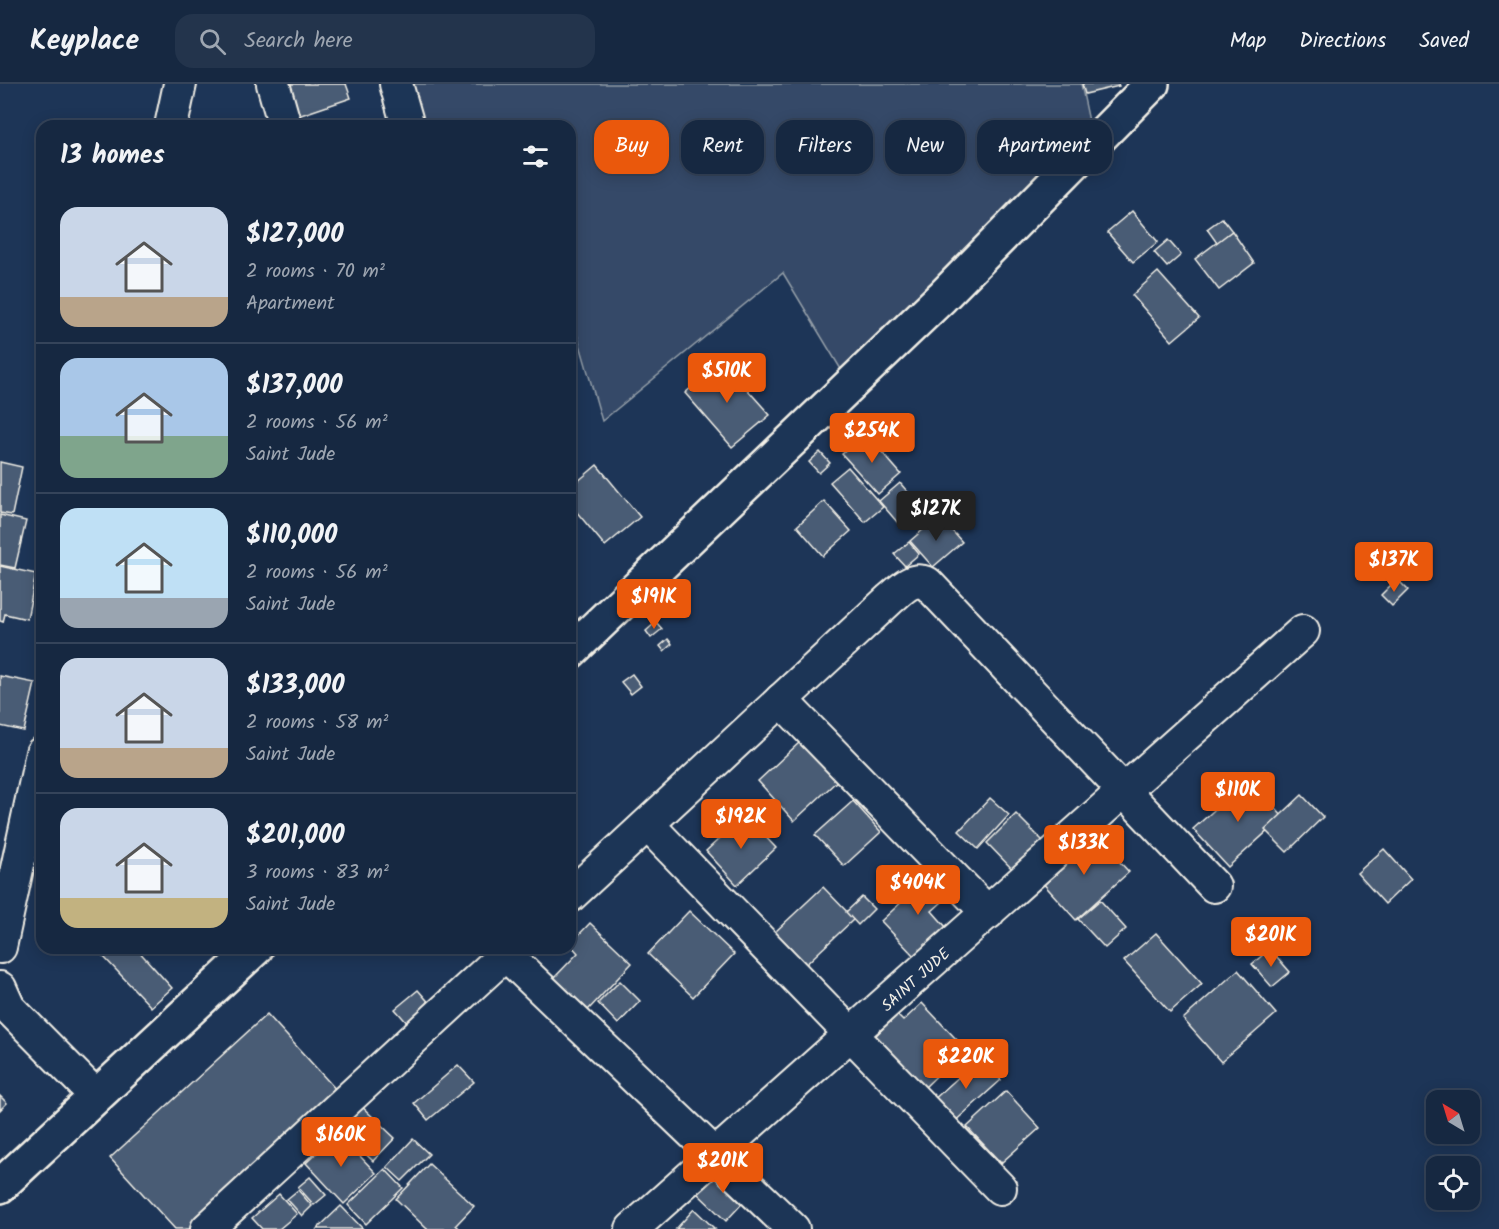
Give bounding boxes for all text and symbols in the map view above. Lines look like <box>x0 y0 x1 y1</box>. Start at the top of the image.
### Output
search box <box>175 14 595 68</box>
text: Keyplace <box>30 19 139 64</box>
text: Search here <box>244 24 353 59</box>
icon: search <box>196 25 229 58</box>
text: Map <box>1230 25 1266 58</box>
text: Directions <box>1299 25 1386 58</box>
text: Saved <box>1419 25 1469 58</box>
chip: Buy <box>594 120 669 174</box>
chip: Rent <box>681 120 764 174</box>
chip: Filters <box>776 120 873 174</box>
chip: New <box>885 120 965 174</box>
chip: Apartment <box>977 120 1112 174</box>
text: 13 homes <box>60 135 165 177</box>
icon: filters <box>519 140 552 173</box>
text: $127,000 <box>246 214 344 256</box>
icon: home <box>108 231 180 303</box>
text: 2 rooms · 70 m² <box>246 256 385 288</box>
text: Apartment <box>246 288 335 320</box>
pin: $510K <box>685 353 769 404</box>
text: $510K <box>702 356 752 388</box>
text: $137,000 <box>246 365 343 407</box>
icon: home <box>108 382 180 454</box>
text: 2 rooms · 56 m² <box>246 407 388 439</box>
pin: $254K <box>830 413 914 464</box>
text: $254K <box>844 416 900 448</box>
text: Saint Jude <box>246 439 335 471</box>
pin: $127K <box>894 491 978 542</box>
text: $127K <box>910 494 962 526</box>
text: $110,000 <box>246 515 337 557</box>
icon: home <box>108 532 180 604</box>
pin: $137K <box>1352 542 1436 593</box>
text: $137K <box>1369 545 1419 577</box>
text: 2 rooms · 56 m² <box>246 557 388 589</box>
pin: $191K <box>612 579 696 630</box>
text: $191K <box>631 582 677 614</box>
text: Saint Jude <box>246 589 335 621</box>
text: $133,000 <box>246 665 345 707</box>
icon: home <box>108 682 180 754</box>
text: 2 rooms · 58 m² <box>246 707 388 739</box>
text: Saint Jude <box>246 739 335 771</box>
pin: $110K <box>1196 772 1280 823</box>
text: $110K <box>1215 775 1261 807</box>
pin: $192K <box>699 799 783 850</box>
text: $192K <box>715 802 767 834</box>
text: $201,000 <box>246 815 345 857</box>
pin: $133K <box>1042 825 1126 876</box>
text: $133K <box>1058 828 1110 860</box>
icon: home <box>108 832 180 904</box>
text: 3 rooms · 83 m² <box>246 857 389 889</box>
pin: $404K <box>876 865 960 916</box>
text: $404K <box>890 868 946 900</box>
text: Saint Jude <box>246 889 335 921</box>
pin: $201K <box>1229 917 1313 968</box>
text: $201K <box>1245 920 1297 952</box>
street label: SAINT JUDE <box>876 942 957 1018</box>
pin: $220K <box>924 1039 1008 1090</box>
text: $220K <box>937 1042 995 1074</box>
north arrow <box>1426 1090 1480 1144</box>
map controls <box>1426 1090 1480 1210</box>
pin: $160K <box>299 1117 383 1168</box>
text: $160K <box>315 1120 367 1152</box>
pin: $201K <box>681 1143 765 1194</box>
text: $201K <box>697 1146 749 1178</box>
button: locate <box>1426 1156 1480 1210</box>

